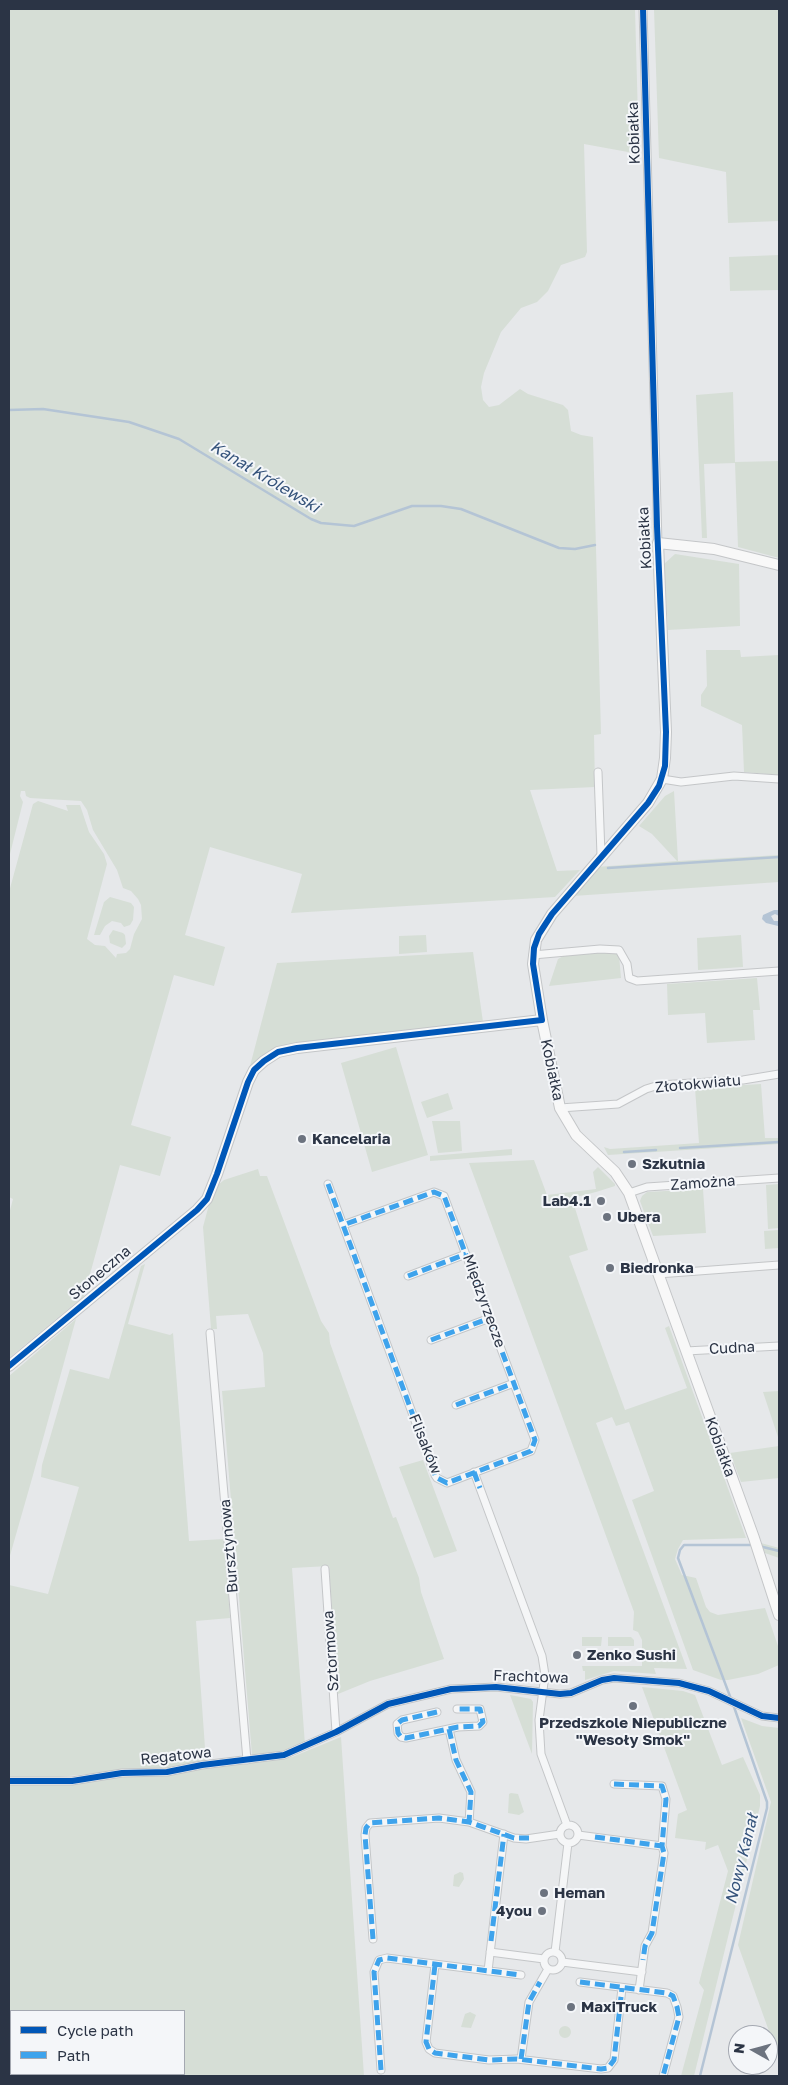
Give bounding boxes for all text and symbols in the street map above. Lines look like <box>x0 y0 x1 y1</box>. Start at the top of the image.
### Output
street label: Kobiałka <box>624 101 644 165</box>
water label: Kanał Królewski <box>207 437 323 517</box>
street label: Kobiałka <box>634 506 656 570</box>
street label: Kobiałka <box>537 1037 567 1103</box>
street label: Złotokwiatu <box>654 1071 742 1097</box>
place label: Kancelaria <box>312 1130 390 1148</box>
marker: Kancelaria <box>296 1133 308 1145</box>
place label: Szkutnia <box>642 1155 705 1173</box>
marker: Szkutnia <box>626 1158 638 1170</box>
street label: Zamożna <box>670 1172 736 1194</box>
place label: Lab4.1 <box>542 1192 591 1210</box>
marker: Lab4.1 <box>595 1195 607 1207</box>
place label: Ubera <box>617 1208 660 1226</box>
marker: Ubera <box>601 1211 613 1223</box>
street label: Słoneczna <box>65 1242 135 1304</box>
street label: Międzyrzecze <box>459 1252 509 1350</box>
place label: Biedronka <box>620 1259 694 1277</box>
marker: Biedronka <box>604 1262 616 1274</box>
street label: Cudna <box>708 1338 756 1358</box>
street label: Flisaków <box>405 1411 445 1477</box>
street label: Kobiałka <box>701 1414 739 1480</box>
street label: Bursztynowa <box>216 1498 242 1594</box>
street label: Sztormowa <box>319 1610 343 1692</box>
place label: Zenko Sushi <box>587 1646 676 1664</box>
marker: Zenko Sushi <box>571 1649 583 1661</box>
street label: Frachtowa <box>493 1667 569 1687</box>
marker: Przedszkole Niepubliczne "Wesoły Smok" <box>627 1700 639 1712</box>
place label: Przedszkole Niepubliczne "Wesoły Smok" <box>539 1714 727 1749</box>
street label: Regatowa <box>140 1743 212 1769</box>
water label: Nowy Kanał <box>722 1812 762 1906</box>
place label: Heman <box>554 1884 605 1902</box>
marker: Heman <box>538 1887 550 1899</box>
place label: 4you <box>496 1902 532 1920</box>
marker: 4you <box>536 1905 548 1917</box>
place label: MaxiTruck <box>581 1998 657 2016</box>
marker: MaxiTruck <box>565 2001 577 2013</box>
legend <box>10 2010 185 2075</box>
text: Cycle path <box>57 2021 133 2039</box>
north arrow <box>728 2025 778 2075</box>
text: N <box>730 2042 748 2055</box>
text: Path <box>57 2046 90 2064</box>

